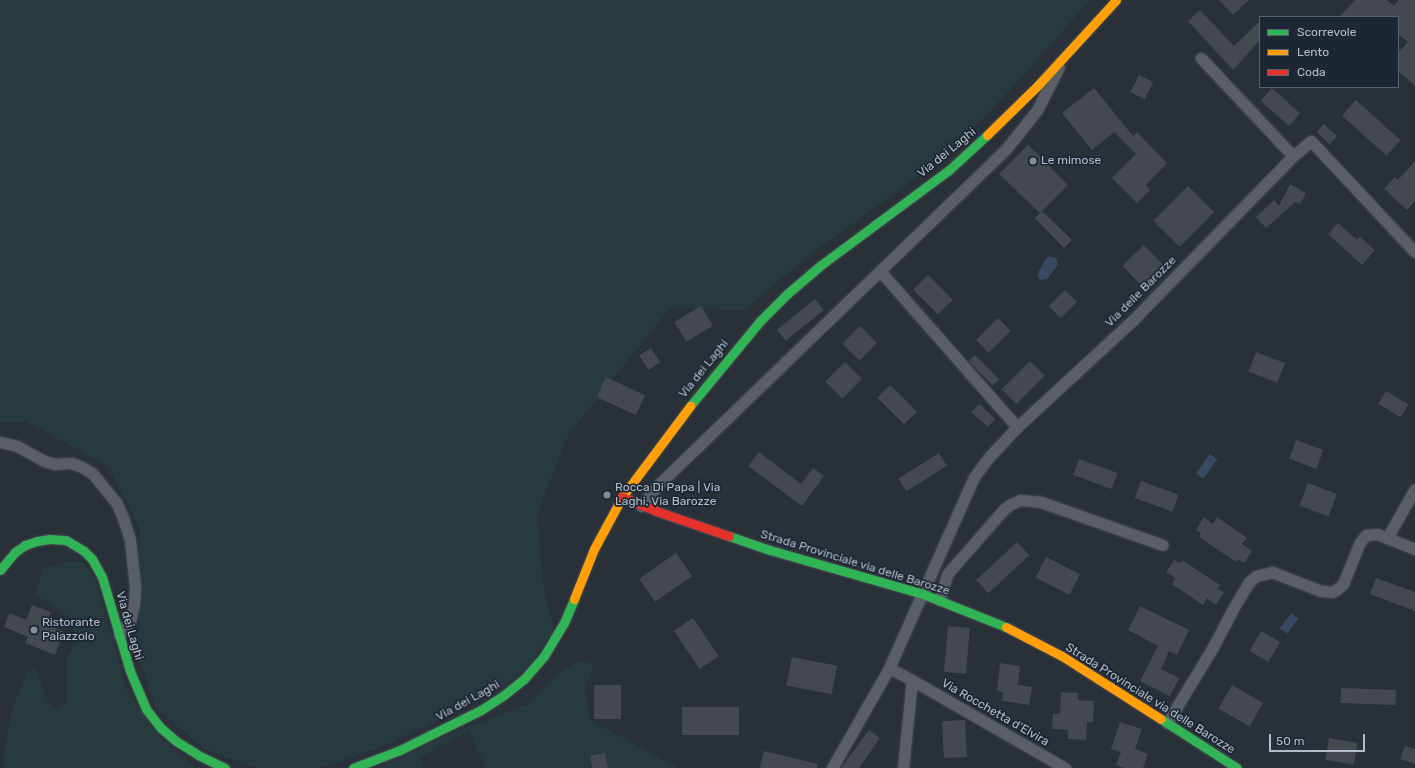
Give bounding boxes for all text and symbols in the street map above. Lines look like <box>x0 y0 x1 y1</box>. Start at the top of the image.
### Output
legend <box>1259 16 1399 88</box>
text: Scorrevole <box>1297 25 1356 39</box>
text: Lento <box>1297 45 1329 59</box>
text: Coda <box>1297 65 1326 79</box>
street label: Via dei Laghi <box>915 125 979 181</box>
place label: Le mimose <box>1041 154 1101 168</box>
marker: Le mimose <box>1028 156 1038 166</box>
street label: Via delle Barozze <box>1103 254 1179 330</box>
street label: Via dei Laghi <box>676 337 732 401</box>
place label: Rocca Di Papa | Via Laghi, Via Barozze <box>615 481 721 509</box>
marker: Rocca Di Papa | Via Laghi, Via Barozze <box>602 490 612 500</box>
street label: Strada Provinciale via delle Barozze <box>758 527 952 599</box>
street label: Via dei Laghi <box>112 590 146 662</box>
place label: Ristorante Palazzolo <box>42 616 100 644</box>
marker: Ristorante Palazzolo <box>29 625 39 635</box>
street label: Strada Provinciale via delle Barozze <box>1062 641 1238 757</box>
street label: Via Rocchetta d'Elvira <box>939 676 1051 750</box>
street label: Via dei Laghi <box>434 678 502 724</box>
scale bar <box>1271 726 1367 752</box>
text: 50 m <box>1276 734 1304 748</box>

